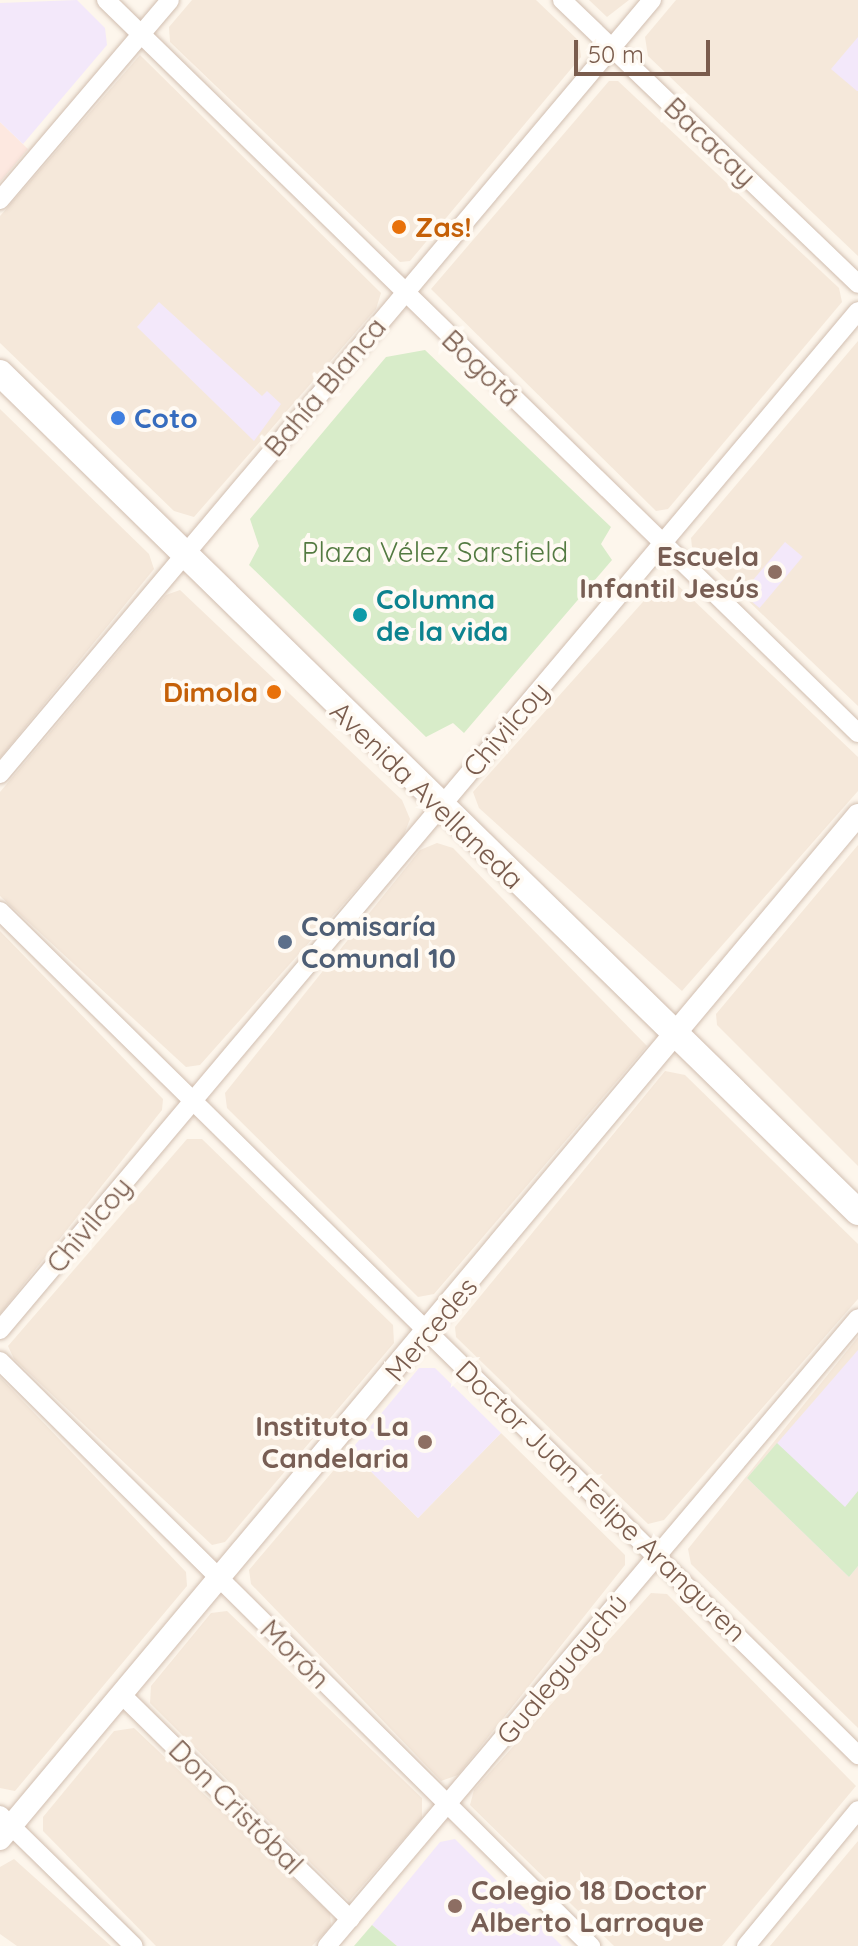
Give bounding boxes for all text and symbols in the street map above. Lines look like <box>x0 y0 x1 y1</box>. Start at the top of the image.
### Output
scale bar <box>578 24 714 74</box>
text: 50 m <box>588 39 644 69</box>
street label: Bacacay <box>657 90 763 194</box>
place label: Zas! <box>415 210 472 244</box>
marker: Zas! <box>390 218 408 236</box>
street label: Bahía Blanca <box>257 311 393 463</box>
street label: Bogotá <box>435 323 527 413</box>
place label: Coto <box>134 401 198 435</box>
marker: Coto <box>109 409 127 427</box>
park label: Plaza Vélez Sarsfield <box>302 535 568 569</box>
place label: Escuela Infantil Jesús <box>579 539 759 605</box>
marker: Escuela Infantil Jesús <box>766 563 784 581</box>
place label: Columna de la vida <box>376 582 508 648</box>
marker: Columna de la vida <box>351 606 369 624</box>
place label: Dimola <box>163 675 258 709</box>
street label: Chivilcoy <box>456 675 556 783</box>
marker: Dimola <box>265 683 283 701</box>
street label: Avenida Avellaneda <box>324 694 530 896</box>
place label: Comisaría Comunal 10 <box>301 909 456 975</box>
marker: Comisaría Comunal 10 <box>276 933 294 951</box>
street label: Chivilcoy <box>39 1170 139 1280</box>
street label: Mercedes <box>378 1270 484 1388</box>
street label: Doctor Juan Felipe Aranguren <box>449 1353 753 1649</box>
place label: Instituto La Candelaria <box>255 1409 409 1475</box>
marker: Instituto La Candelaria <box>416 1433 434 1451</box>
street label: Gualeguaychú <box>489 1587 635 1751</box>
street label: Morón <box>253 1612 337 1696</box>
street label: Don Cristóbal <box>162 1733 310 1881</box>
place label: Colegio 18 Doctor Alberto Larroque <box>471 1873 707 1939</box>
marker: Colegio 18 Doctor Alberto Larroque <box>446 1897 464 1915</box>

